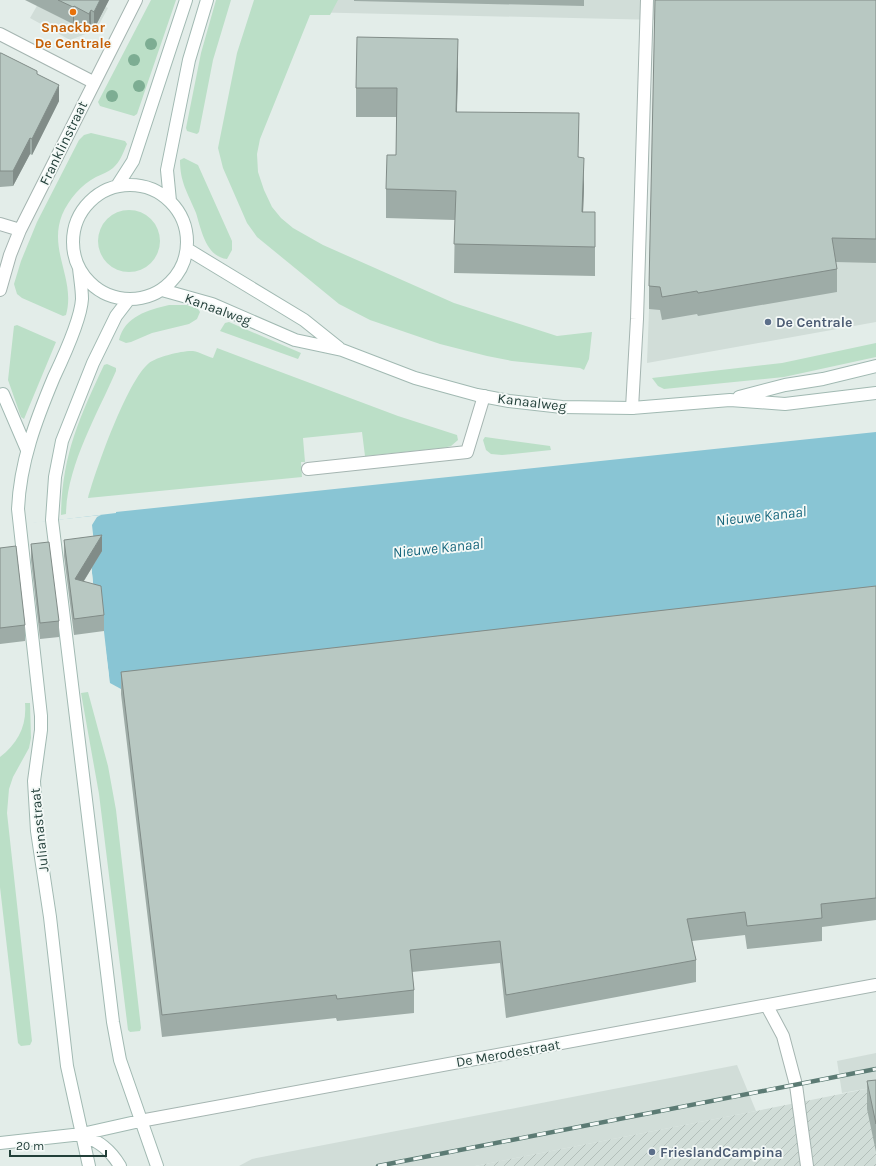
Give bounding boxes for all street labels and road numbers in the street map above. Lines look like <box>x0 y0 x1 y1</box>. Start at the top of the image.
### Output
street label: Franklinstraat <box>36 98 91 188</box>
street label: Kanaalweg <box>182 290 253 329</box>
street label: Kanaalweg <box>497 390 567 415</box>
street label: Julianastraat <box>27 787 52 873</box>
street label: De Merodestraat <box>455 1036 561 1071</box>

